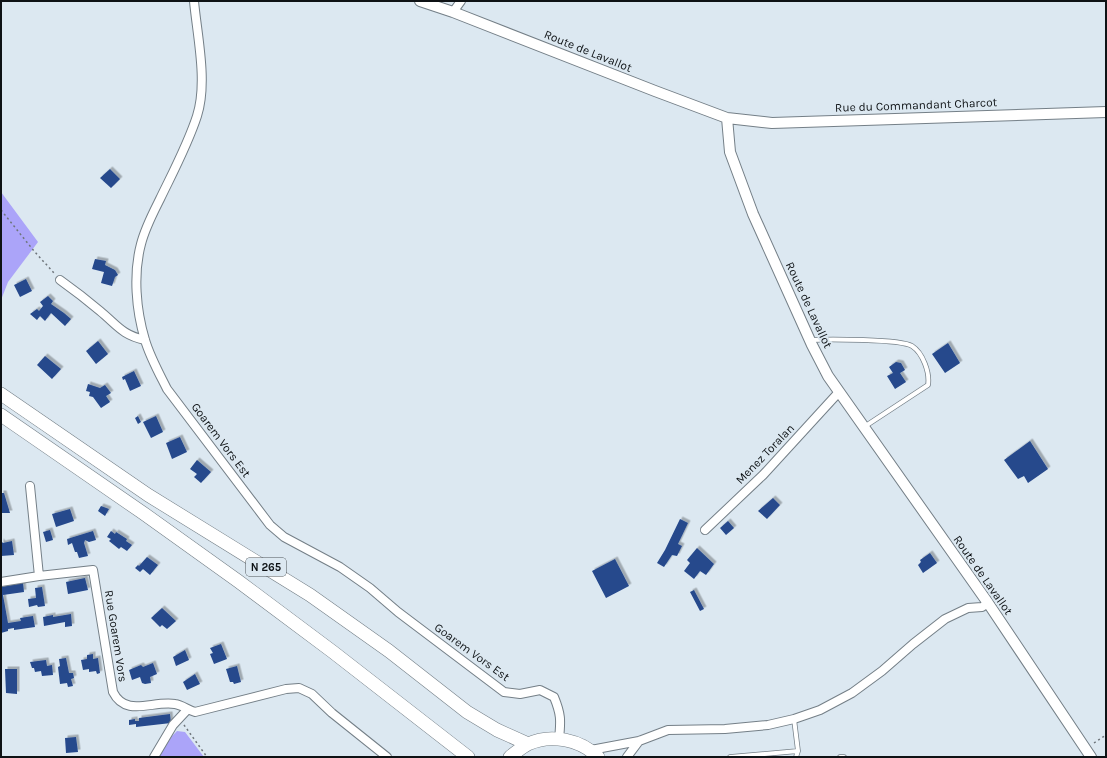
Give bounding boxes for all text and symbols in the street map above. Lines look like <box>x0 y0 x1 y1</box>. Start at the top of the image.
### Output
street label: Route de Lavallot <box>542 27 634 75</box>
street label: Rue du Commandant Charcot <box>835 95 998 115</box>
street label: Route de Lavallot <box>783 260 835 351</box>
street label: Goarem Vors Est <box>188 400 254 480</box>
street label: Menez Toralan <box>733 421 797 487</box>
street label: Route de Lavallot <box>950 533 1016 618</box>
road number: N 265 <box>246 558 286 576</box>
street label: Rue Goarem Vors <box>102 589 130 683</box>
street label: Goarem Vors Est <box>432 620 513 684</box>

